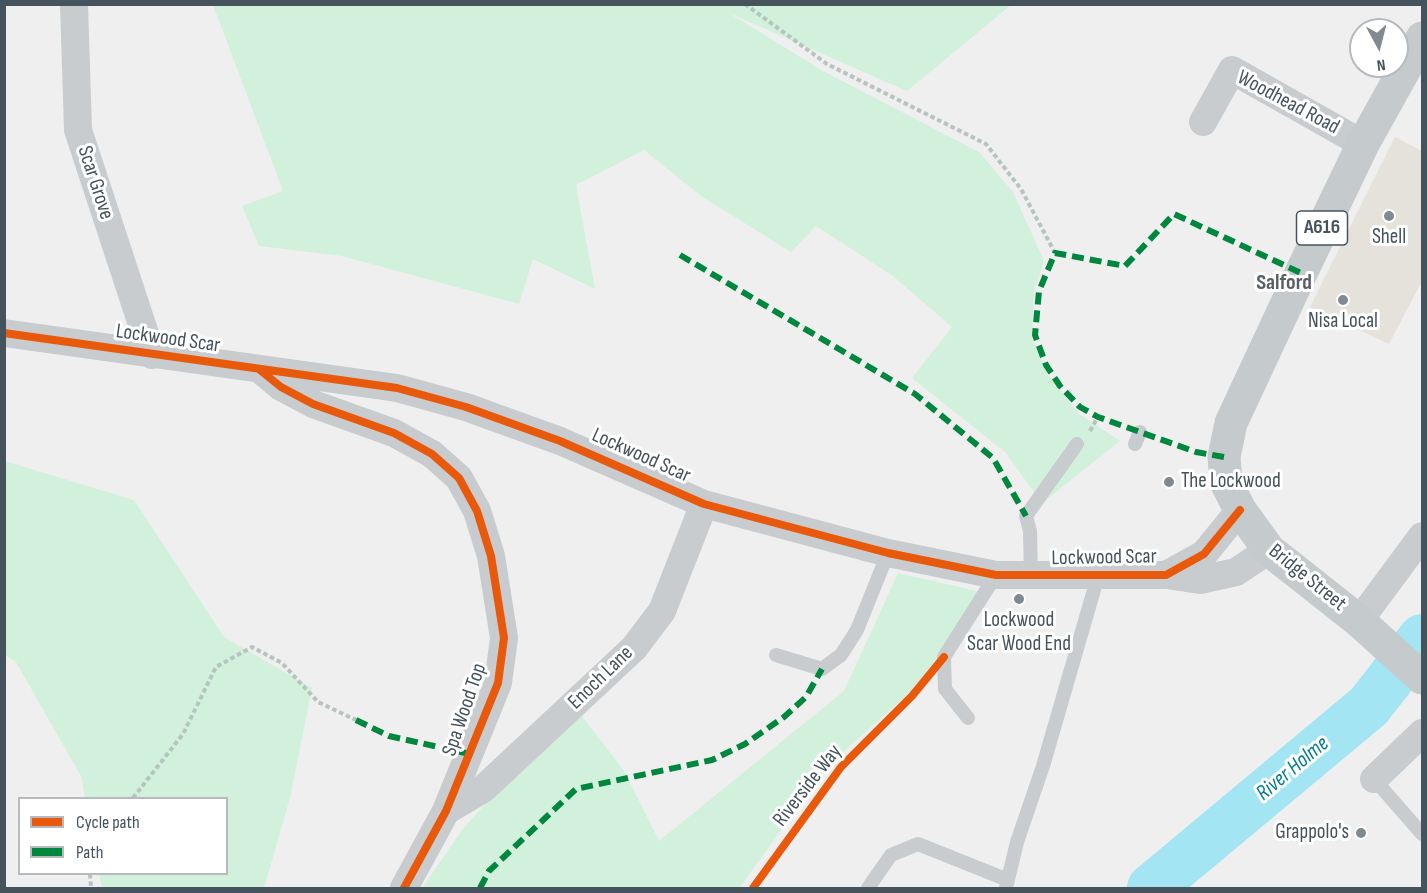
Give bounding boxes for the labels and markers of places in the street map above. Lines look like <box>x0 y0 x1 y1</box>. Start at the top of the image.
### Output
marker: Shell <box>1382 209 1396 223</box>
place label: Shell <box>1372 225 1406 251</box>
marker: Nisa Local <box>1336 293 1350 307</box>
place label: Nisa Local <box>1308 309 1378 335</box>
place label: The Lockwood <box>1181 469 1281 495</box>
marker: The Lockwood <box>1162 475 1176 489</box>
marker: Lockwood Scar Wood End <box>1012 592 1026 606</box>
place label: Lockwood Scar Wood End <box>967 608 1071 658</box>
place label: Grappolo's <box>1275 820 1349 846</box>
marker: Grappolo's <box>1354 826 1368 840</box>

